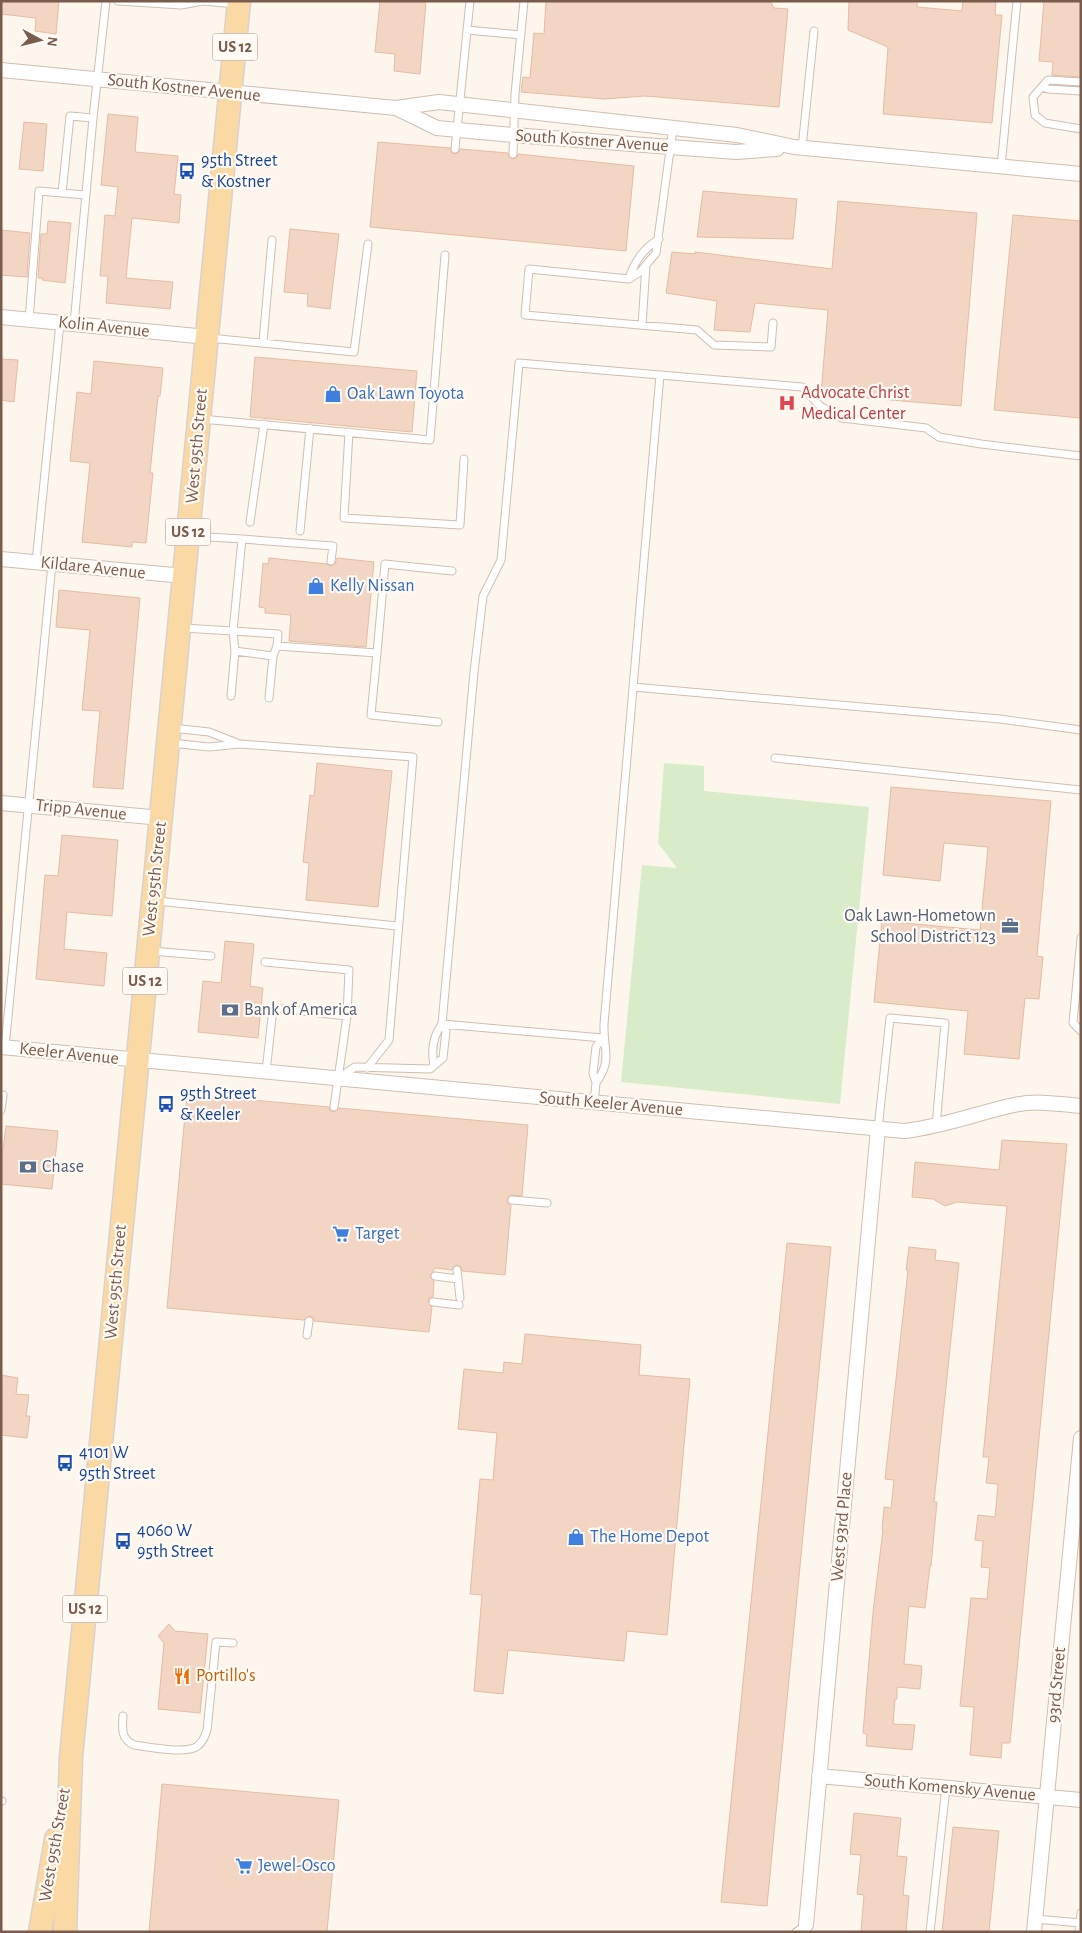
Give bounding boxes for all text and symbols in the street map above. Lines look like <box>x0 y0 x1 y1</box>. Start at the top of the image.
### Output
north arrow <box>15 15 65 65</box>
road number: US 12 <box>212 34 258 61</box>
text: N <box>44 36 59 47</box>
street label: South Kostner Avenue <box>107 71 261 105</box>
street label: South Kostner Avenue <box>515 127 669 155</box>
place label: 95th Street & Kostner <box>201 152 278 191</box>
bus stop icon: 95th Street & Kostner <box>177 161 197 181</box>
street label: Kolin Avenue <box>57 313 151 341</box>
shop icon: Oak Lawn Toyota <box>323 384 343 404</box>
place label: Advocate Christ Medical Center <box>801 384 910 423</box>
place label: Oak Lawn Toyota <box>347 385 464 403</box>
street label: West 95th Street <box>183 387 211 504</box>
hospital icon: Advocate Christ Medical Center <box>777 393 797 413</box>
road number: US 12 <box>166 518 210 546</box>
street label: Kildare Avenue <box>40 554 146 582</box>
shop icon: Kelly Nissan <box>306 576 326 596</box>
place label: Kelly Nissan <box>330 577 415 595</box>
street label: Tripp Avenue <box>35 796 127 824</box>
street label: West 95th Street <box>140 820 170 937</box>
place label: Oak Lawn-Hometown School District 123 <box>844 907 996 946</box>
office icon: Oak Lawn-Hometown School District 123 <box>1000 916 1020 936</box>
road number: US 12 <box>122 968 168 994</box>
bank icon: Bank of America <box>220 1000 240 1020</box>
place label: Bank of America <box>244 1001 357 1019</box>
street label: Keeler Avenue <box>18 1040 120 1068</box>
place label: 95th Street & Keeler <box>180 1085 257 1124</box>
street label: South Keeler Avenue <box>538 1089 684 1119</box>
bus stop icon: 95th Street & Keeler <box>156 1094 176 1114</box>
bank icon: Chase <box>18 1157 38 1177</box>
place label: Chase <box>42 1158 84 1176</box>
street label: West 95th Street <box>102 1223 130 1340</box>
supermarket icon: Target <box>331 1224 351 1244</box>
place label: Target <box>355 1225 400 1243</box>
place label: 4101 W 95th Street <box>79 1444 156 1483</box>
bus stop icon: 4101 W 95th Street <box>55 1453 75 1473</box>
street label: West 93rd Place <box>828 1471 856 1583</box>
place label: 4060 W 95th Street <box>137 1522 214 1561</box>
shop icon: The Home Depot <box>566 1527 586 1547</box>
place label: The Home Depot <box>590 1528 709 1546</box>
bus stop icon: 4060 W 95th Street <box>113 1531 133 1551</box>
road number: US 12 <box>62 1596 108 1622</box>
street label: 93rd Street <box>1045 1646 1069 1724</box>
restaurant icon: Portillo's <box>172 1666 192 1686</box>
place label: Portillo's <box>196 1667 256 1685</box>
street label: South Komensky Avenue <box>863 1772 1037 1804</box>
street label: West 95th Street <box>36 1786 74 1903</box>
supermarket icon: Jewel-Osco <box>234 1856 254 1876</box>
place label: Jewel-Osco <box>258 1857 336 1875</box>

